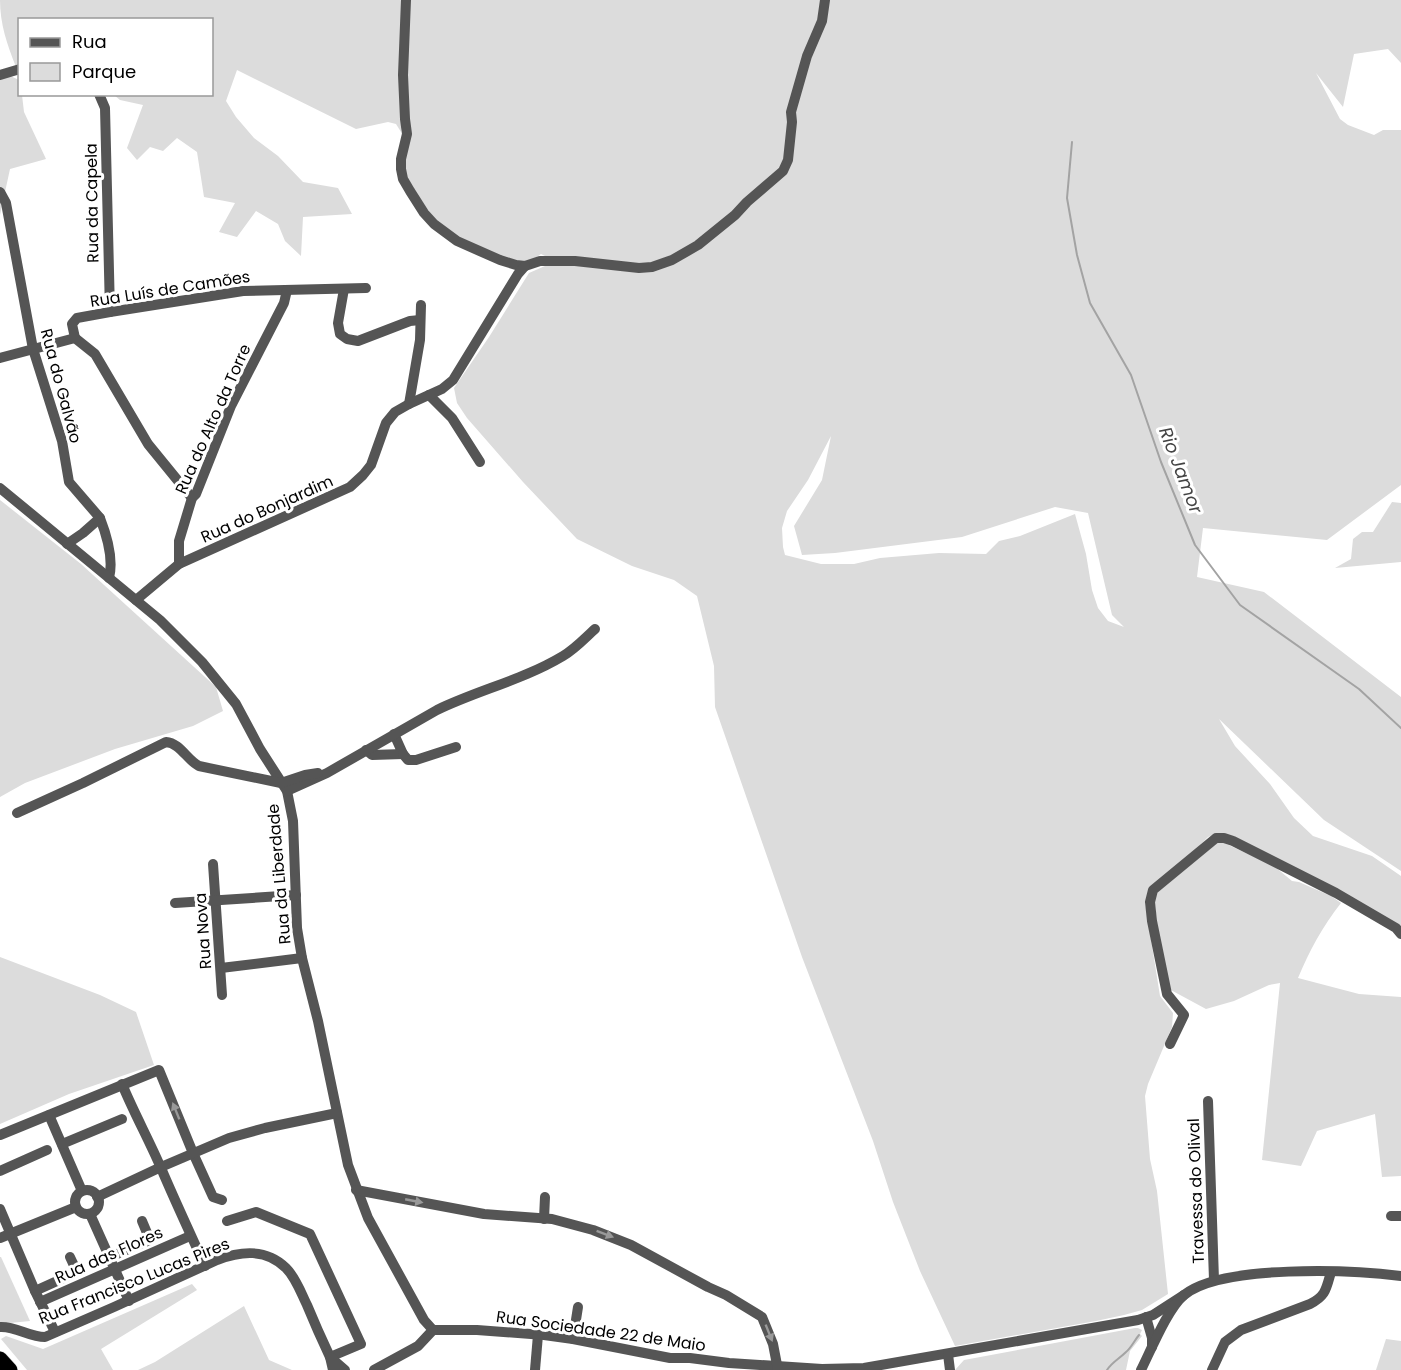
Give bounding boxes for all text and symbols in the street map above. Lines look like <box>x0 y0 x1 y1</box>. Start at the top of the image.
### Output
legend <box>18 18 213 96</box>
text: Rua <box>72 29 107 54</box>
text: Parque <box>72 59 136 84</box>
street label: Rua da Capela <box>79 143 105 263</box>
street label: Rua Luís de Camões <box>88 265 252 313</box>
street label: Rua do Galvão <box>35 326 87 446</box>
street label: Rua do Alto da Torre <box>170 340 257 498</box>
water label: Rio Jamor <box>1153 423 1209 518</box>
street label: Rua do Bonjardim <box>197 469 337 549</box>
street label: Rua da Liberdade <box>261 803 297 945</box>
street label: Rua Nova <box>189 892 217 970</box>
one-way arrow <box>171 1102 181 1120</box>
street label: Travessa do Olival <box>1182 1118 1210 1264</box>
one-way arrow <box>405 1197 424 1206</box>
street label: Rua das Flores <box>51 1221 167 1289</box>
one-way arrow <box>596 1230 614 1240</box>
street label: Rua Francisco Lucas Pires <box>35 1232 233 1330</box>
street label: Rua Sociedade 22 de Maio <box>495 1305 707 1357</box>
one-way arrow <box>765 1324 774 1342</box>

